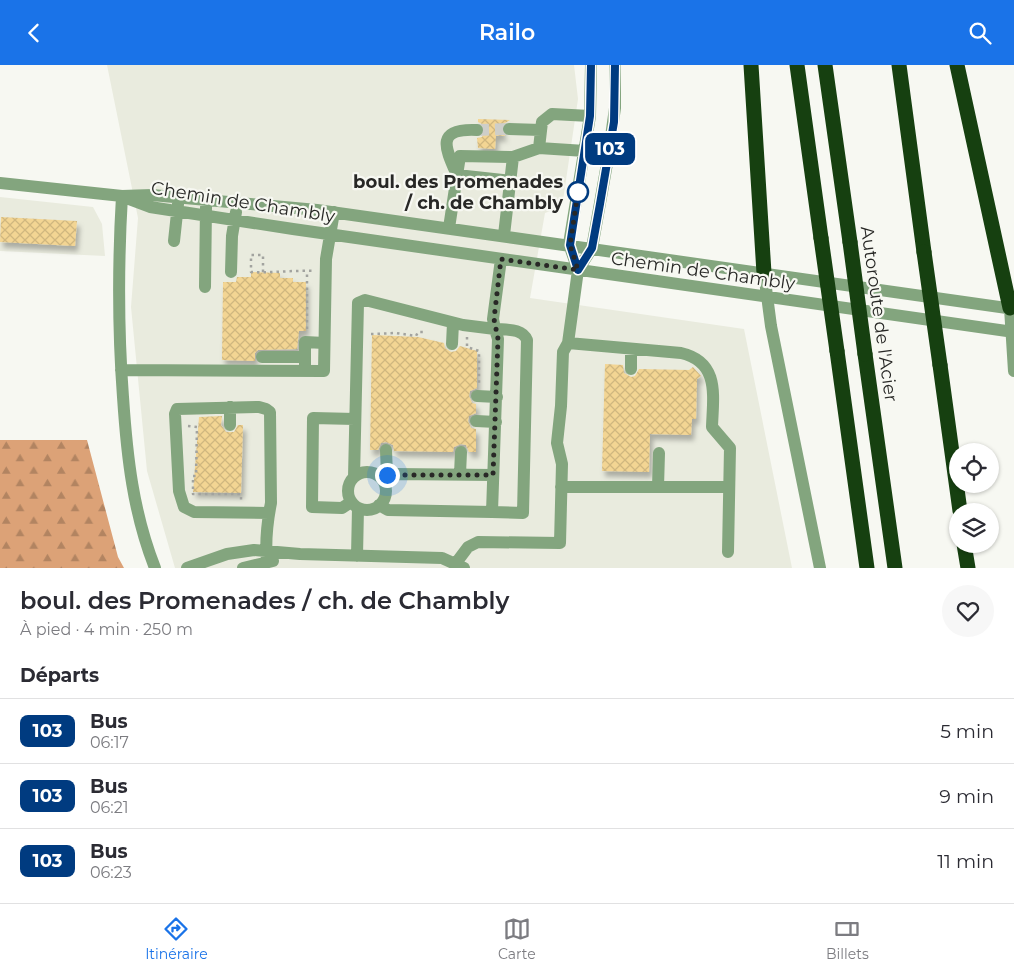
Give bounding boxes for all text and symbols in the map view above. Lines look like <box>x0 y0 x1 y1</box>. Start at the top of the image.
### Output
icon: back <box>20 19 48 47</box>
text: Railo <box>479 19 535 46</box>
icon: search <box>966 19 994 47</box>
line badge: 103 <box>581 133 639 165</box>
text: 103 <box>595 138 625 160</box>
place label: boul. des Promenades / ch. de Chambly <box>353 171 563 214</box>
street label: Chemin de Chambly <box>150 177 337 227</box>
marker: boul. des Promenades / ch. de Chambly <box>567 181 589 203</box>
street label: Autoroute de l'Acier <box>856 225 902 403</box>
street label: Chemin de Chambly <box>609 247 797 295</box>
map controls <box>949 443 999 553</box>
button: locate <box>949 443 999 493</box>
your location <box>375 463 400 488</box>
button: layers <box>949 503 999 553</box>
button: heart <box>942 585 994 637</box>
text: boul. des Promenades / ch. de Chambly <box>20 586 509 615</box>
text: À pied · 4 min · 250 m <box>20 620 193 639</box>
text: Départs <box>20 664 99 687</box>
text: Bus <box>90 710 128 733</box>
text: 103 <box>33 720 62 742</box>
text: 5 min <box>940 720 994 743</box>
text: 06:17 <box>90 733 129 752</box>
text: Bus <box>90 775 128 798</box>
text: 103 <box>33 785 62 807</box>
text: 9 min <box>939 785 994 808</box>
text: 06:21 <box>90 798 129 817</box>
text: Bus <box>90 840 128 863</box>
text: 103 <box>33 850 62 872</box>
text: 11 min <box>937 850 994 873</box>
text: 06:23 <box>90 863 132 882</box>
tab: Itinéraire <box>145 915 208 963</box>
tab: Carte <box>498 915 536 963</box>
tab: Billets <box>826 915 869 963</box>

